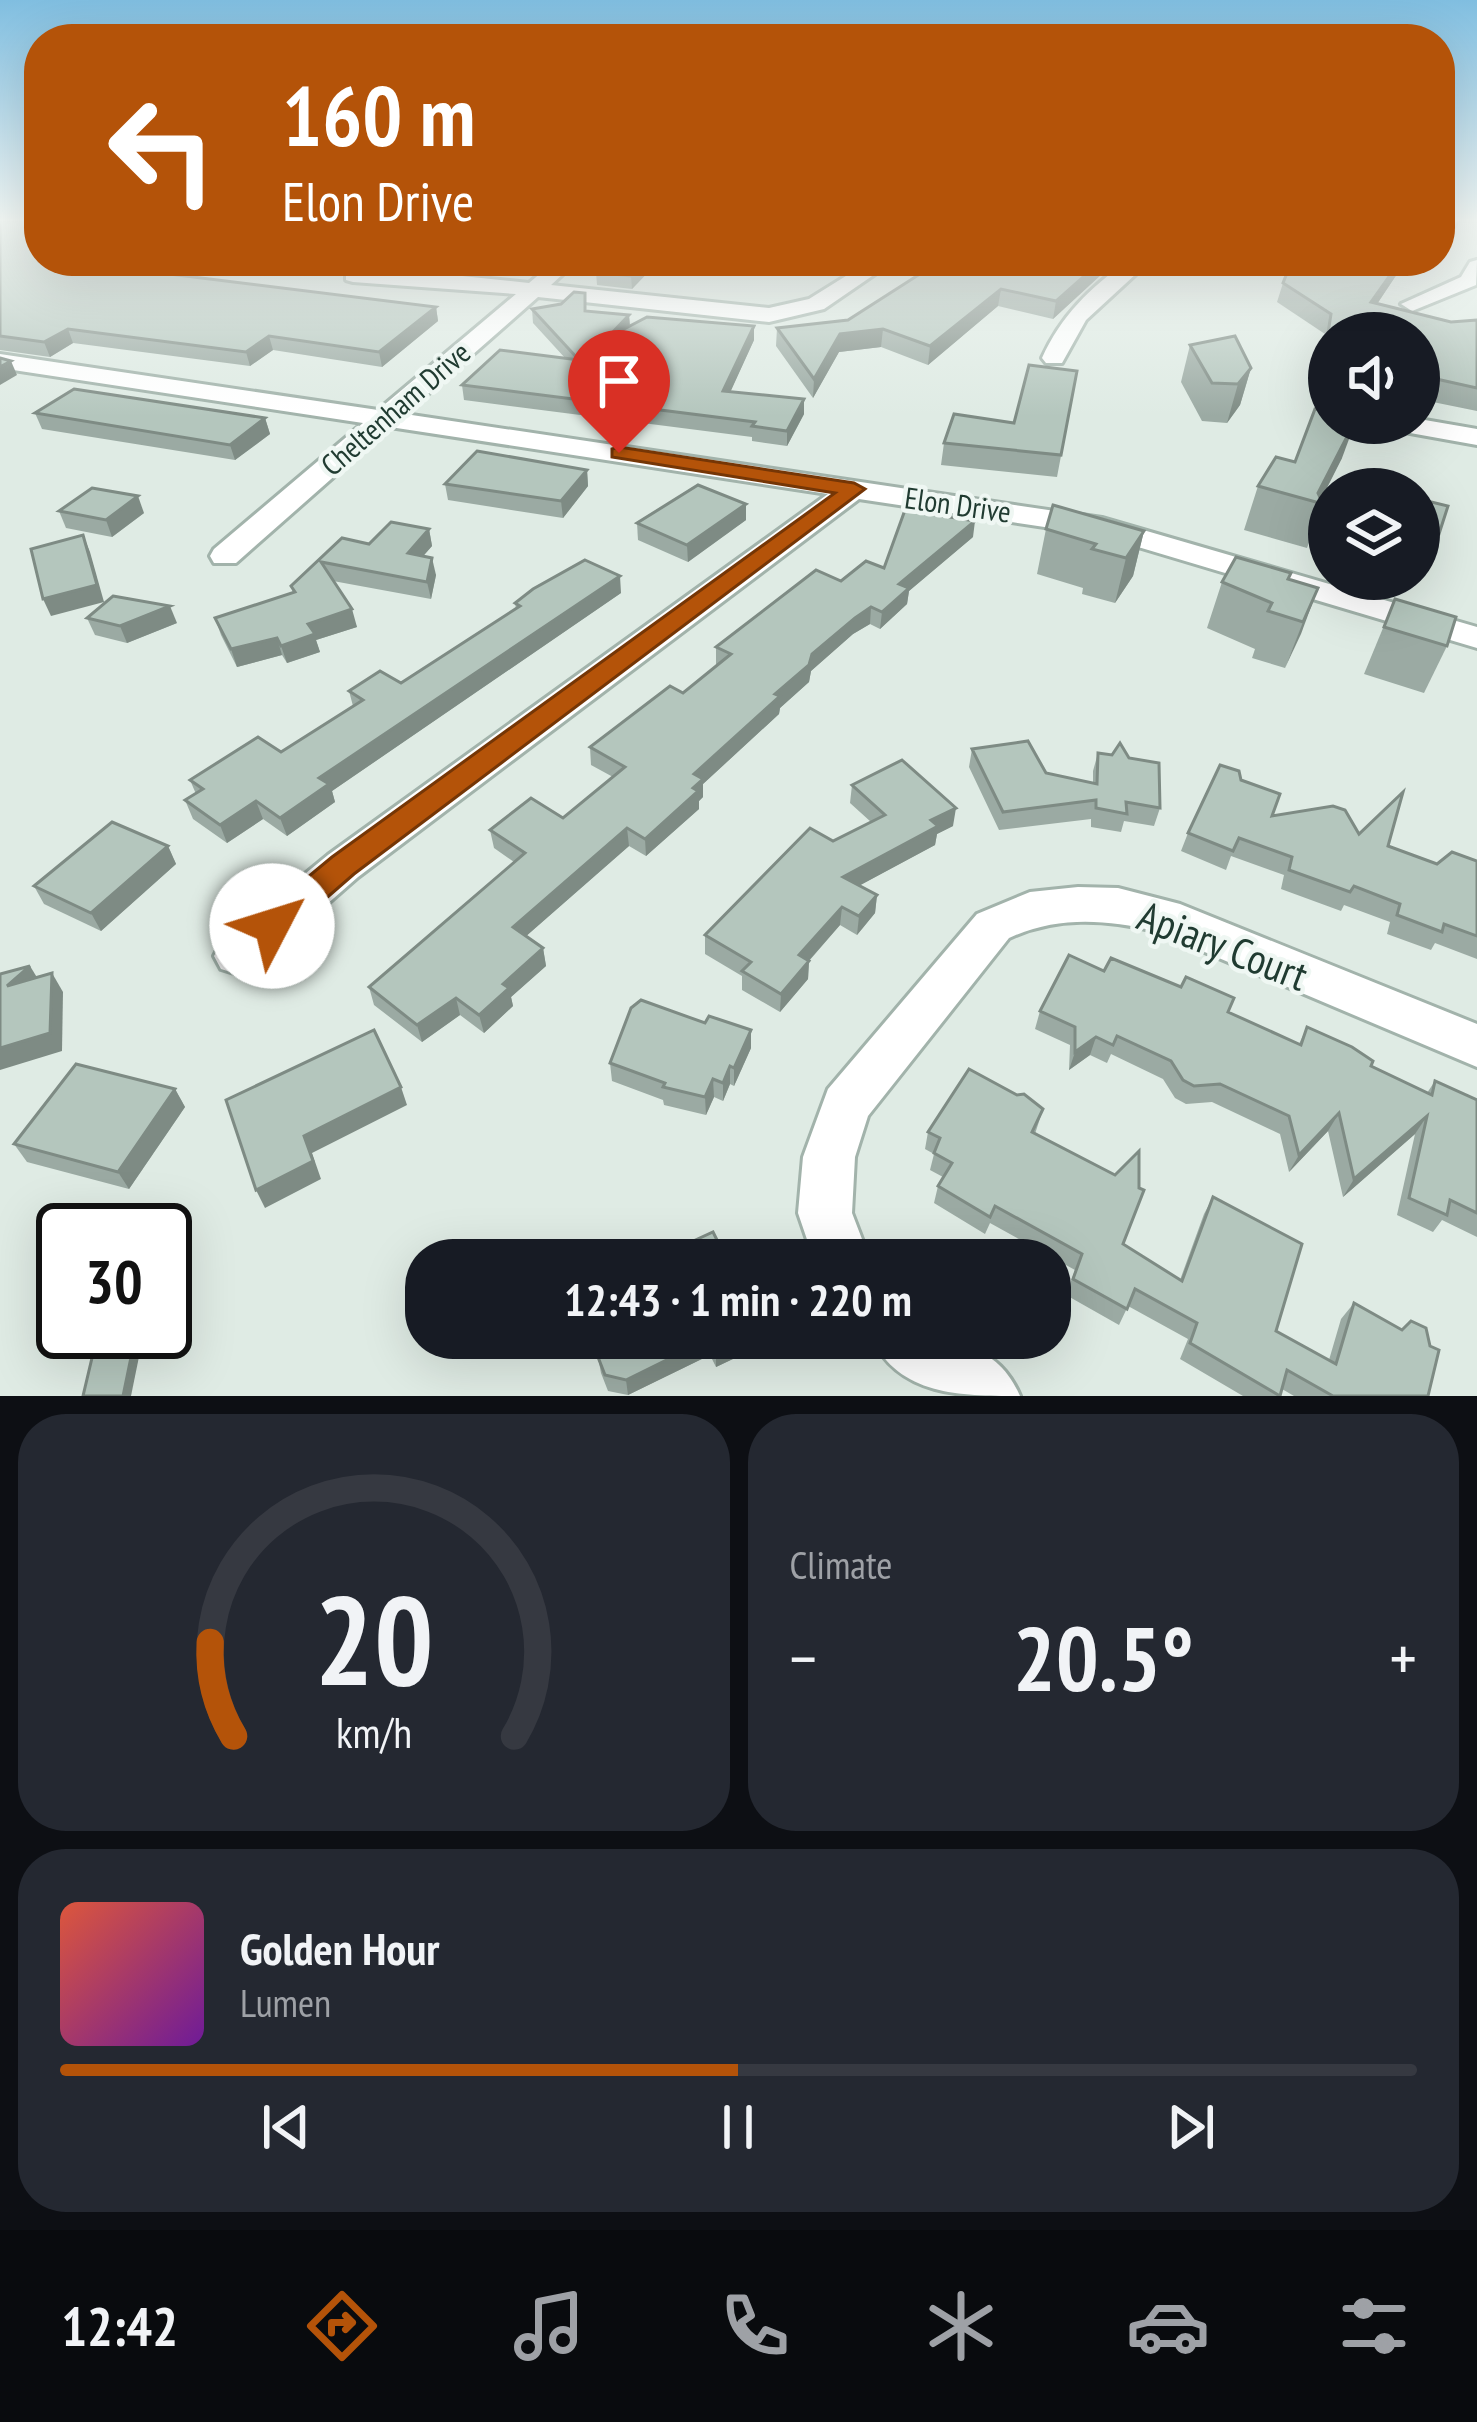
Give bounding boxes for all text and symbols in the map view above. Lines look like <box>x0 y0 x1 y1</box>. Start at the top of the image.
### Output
text: 160 m <box>282 60 475 169</box>
icon: left <box>84 72 240 228</box>
text: Elon Drive <box>282 166 474 236</box>
map controls <box>1308 312 1440 600</box>
button: sound <box>1308 312 1440 444</box>
pin <box>568 330 670 453</box>
street label: Cheltenham Drive <box>312 332 478 484</box>
icon: arrive <box>586 348 652 414</box>
button: layers <box>1308 468 1440 600</box>
street label: Elon Drive <box>902 477 1014 531</box>
position arrow <box>209 863 335 989</box>
street label: Apiary Court <box>1130 888 1316 1003</box>
speed limit sign: 30 <box>36 1203 192 1359</box>
text: 12:43 · 1 min · 220 m <box>564 1270 912 1328</box>
text: Climate <box>790 1539 892 1590</box>
text: 20 <box>314 1558 433 1719</box>
text: 20.5° <box>1013 1599 1194 1716</box>
text: − <box>790 1615 817 1700</box>
text: + <box>1390 1615 1417 1700</box>
text: km/h <box>336 1703 412 1759</box>
text: Golden Hour <box>240 1919 440 1977</box>
text: Lumen <box>240 1977 331 2028</box>
icon: previous <box>253 2094 319 2160</box>
icon: pause <box>705 2094 771 2160</box>
icon: next <box>1158 2094 1224 2160</box>
icon: directions <box>300 2284 384 2368</box>
icon: music <box>507 2284 591 2368</box>
icon: phone <box>713 2284 797 2368</box>
icon: climate <box>919 2284 1003 2368</box>
icon: car <box>1126 2284 1210 2368</box>
icon: filters <box>1332 2284 1416 2368</box>
text: 12:42 <box>61 2291 178 2361</box>

